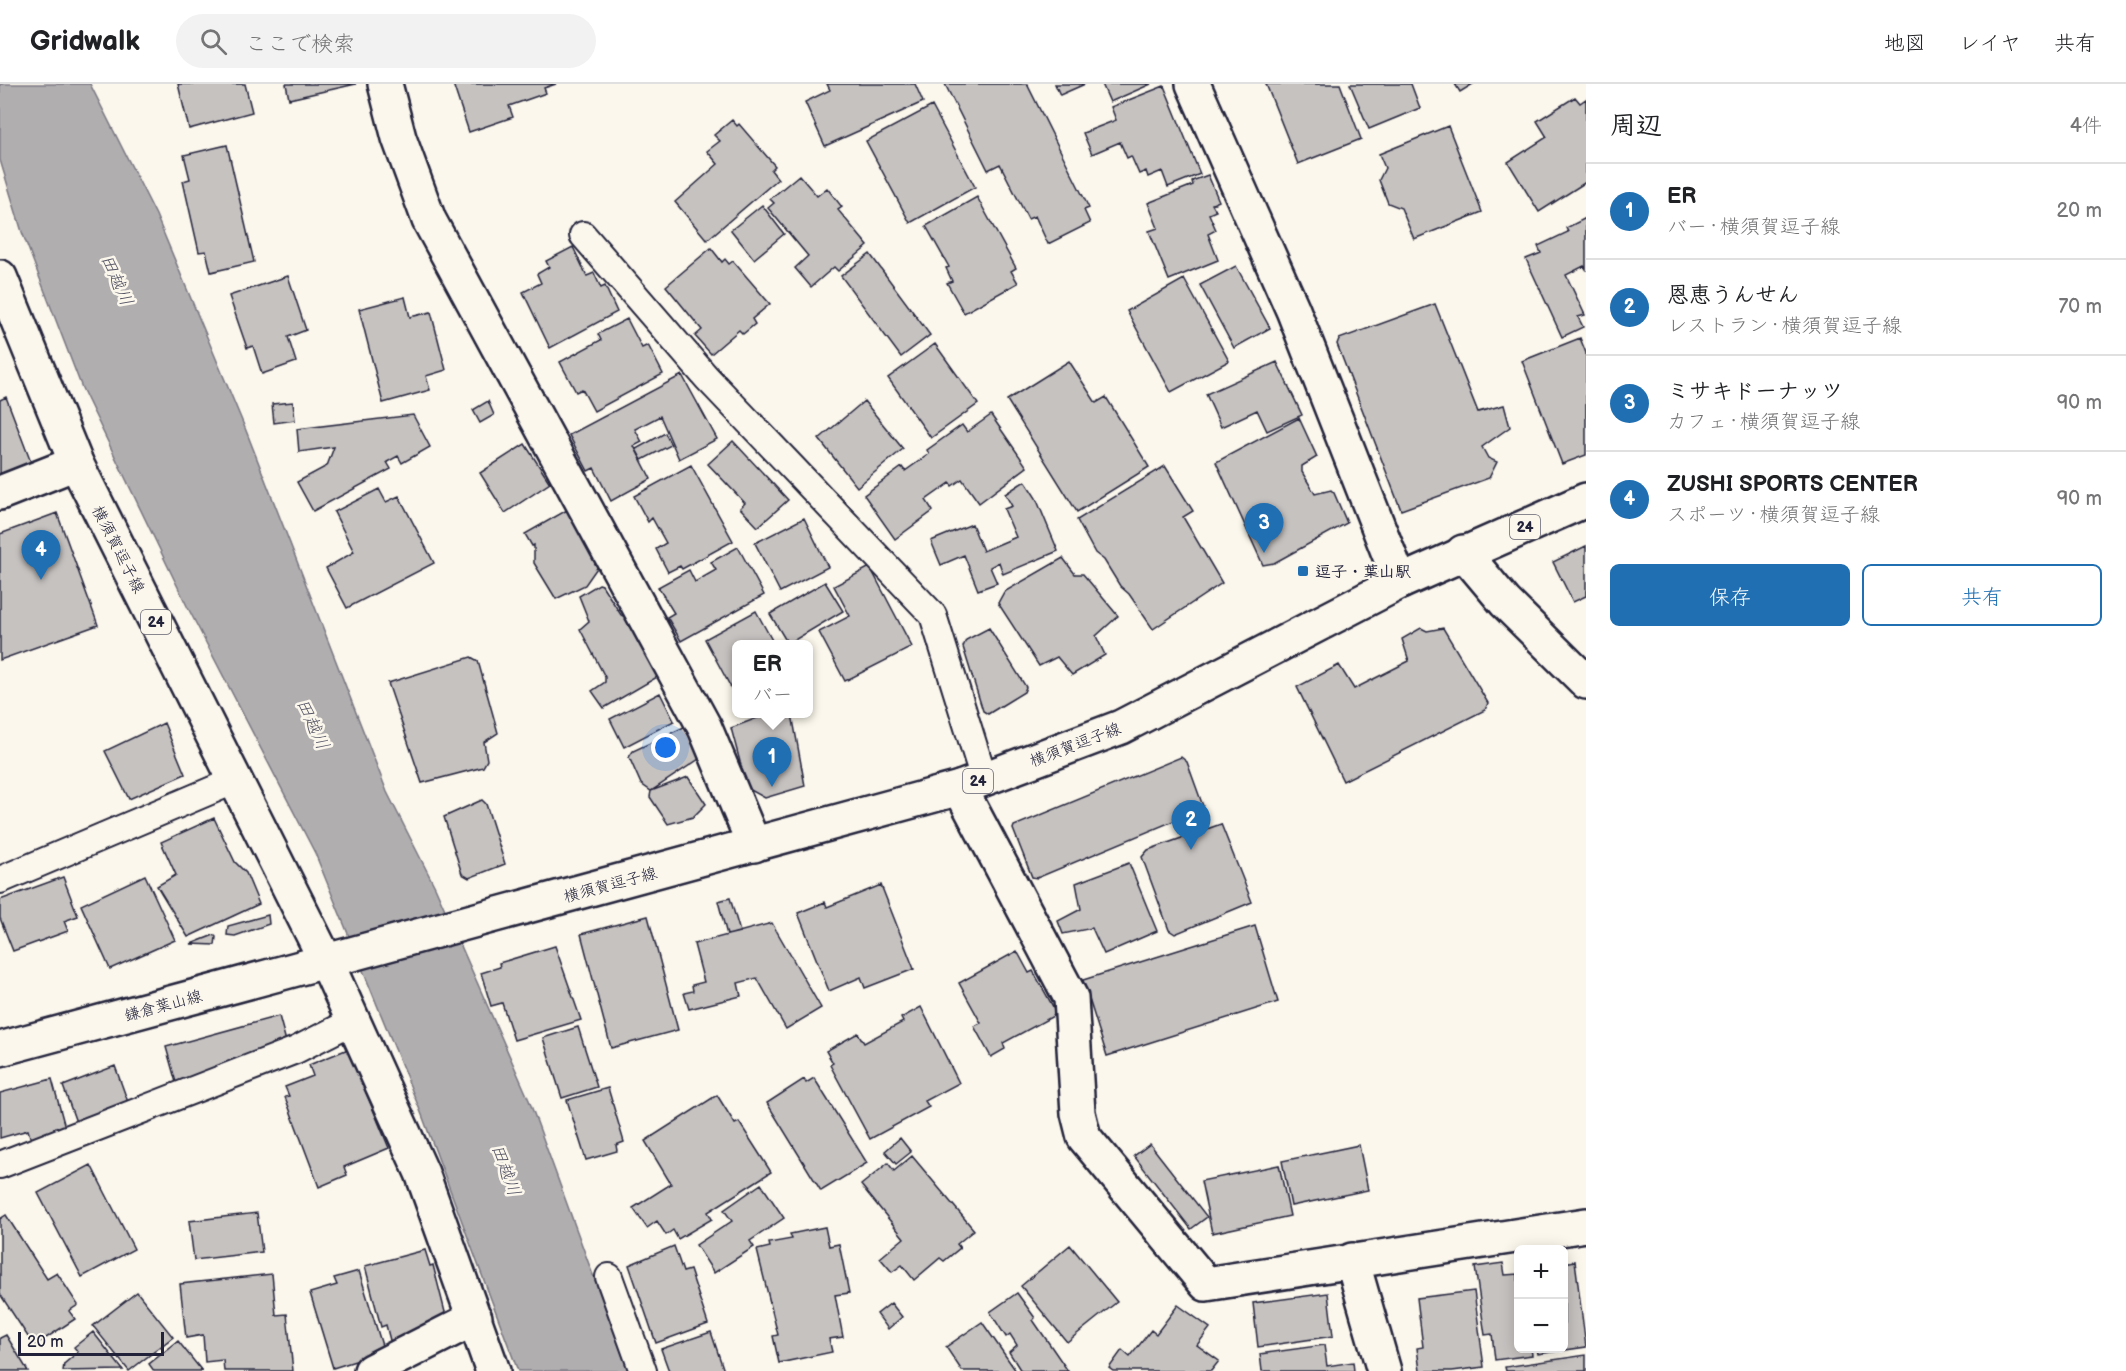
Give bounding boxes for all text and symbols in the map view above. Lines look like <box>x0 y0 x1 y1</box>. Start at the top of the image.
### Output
search box <box>176 14 596 68</box>
text: Gridwalk <box>30 25 140 58</box>
icon: search <box>197 25 230 58</box>
text: ここで検索 <box>245 31 355 58</box>
text: 地図 <box>1884 31 1926 56</box>
text: レイヤ <box>1959 31 2021 56</box>
text: 共有 <box>2054 31 2096 56</box>
text: 周辺 <box>1610 111 1662 142</box>
text: 4件 <box>2070 114 2102 138</box>
text: ER <box>1667 183 1696 210</box>
text: 1 <box>1625 199 1634 223</box>
text: 20 m <box>2057 199 2102 223</box>
text: バー · 横須賀逗子線 <box>1667 215 1840 239</box>
water label: 田越川 <box>96 251 137 309</box>
text: 恩恵うんせん <box>1667 282 1799 309</box>
text: 2 <box>1624 295 1635 319</box>
text: 70 m <box>2058 295 2102 319</box>
text: レストラン · 横須賀逗子線 <box>1667 314 1902 338</box>
text: ミサキドーナッツ <box>1667 378 1843 405</box>
text: 3 <box>1624 391 1635 415</box>
text: 90 m <box>2057 391 2102 415</box>
text: カフェ · 横須賀逗子線 <box>1667 410 1860 434</box>
text: ZUSHI SPORTS CENTER <box>1667 471 1918 498</box>
text: 4 <box>1624 487 1635 511</box>
text: 90 m <box>2057 487 2102 511</box>
street label: 横須賀逗子線 <box>87 503 148 597</box>
text: スポーツ · 横須賀逗子線 <box>1667 503 1880 527</box>
pin: 3 <box>1244 504 1284 553</box>
road number: 24 <box>1510 515 1540 539</box>
pin: 4 <box>22 530 60 580</box>
place label: 逗子・葉山駅 <box>1315 563 1411 582</box>
marker: 逗子・葉山駅 <box>1296 564 1310 578</box>
button: 保存 <box>1610 564 1850 626</box>
button: 共有 <box>1862 564 2102 626</box>
road number: 24 <box>141 610 171 634</box>
popup <box>732 640 813 718</box>
text: ER <box>753 651 782 678</box>
text: バー <box>753 683 793 707</box>
water label: 田越川 <box>292 695 333 753</box>
street label: 横須賀逗子線 <box>1027 719 1124 771</box>
your location <box>651 733 680 762</box>
pin: 1 <box>752 738 792 787</box>
road number: 24 <box>963 769 993 793</box>
pin: 2 <box>1172 800 1210 850</box>
street label: 横須賀逗子線 <box>562 864 659 907</box>
street label: 鎌倉葉山線 <box>122 987 204 1026</box>
water label: 田越川 <box>486 1141 525 1199</box>
map controls <box>1514 1245 1568 1353</box>
button: + <box>1514 1245 1568 1299</box>
button: − <box>1514 1299 1568 1353</box>
scale bar <box>18 1329 164 1356</box>
text: 20 m <box>27 1333 63 1352</box>

